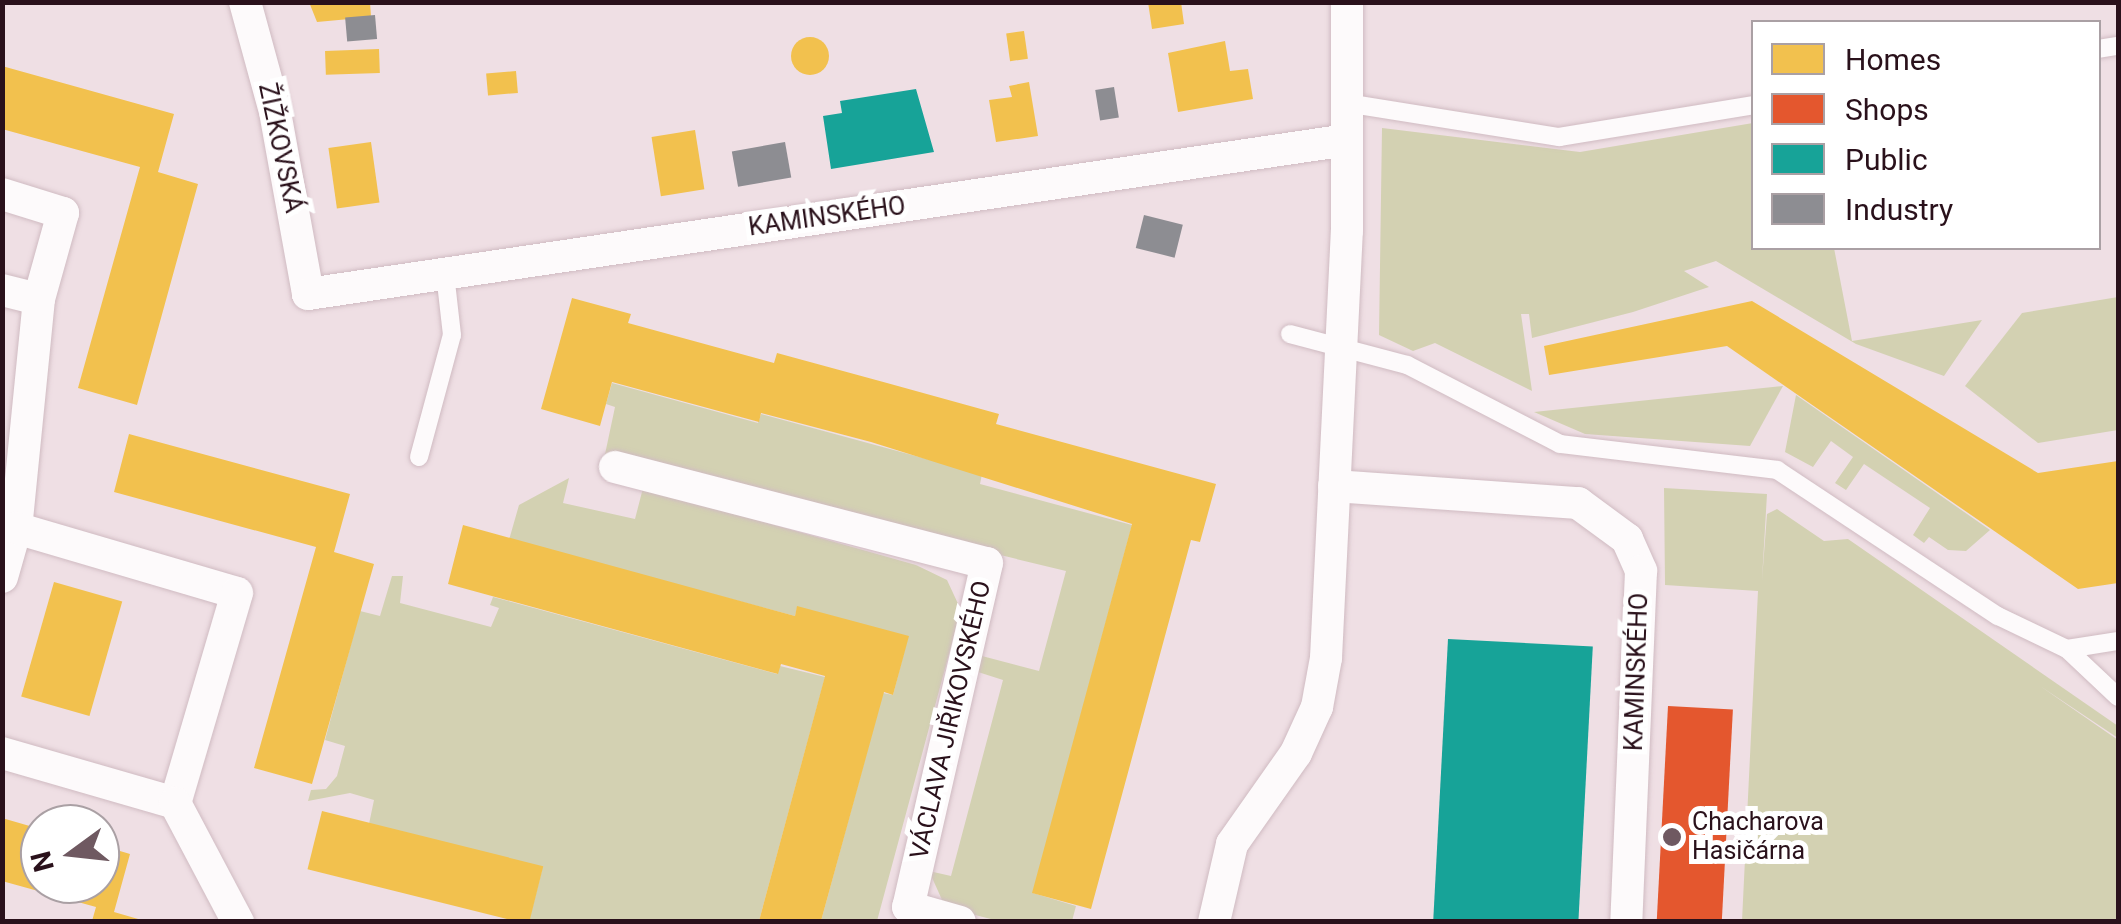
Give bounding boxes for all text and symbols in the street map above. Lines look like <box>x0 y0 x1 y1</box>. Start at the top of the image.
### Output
legend <box>1751 20 2101 250</box>
text: Homes <box>1845 42 1941 77</box>
street label: ŽIŽKOVSKÁ <box>252 80 308 216</box>
text: Shops <box>1845 92 1929 127</box>
text: Public <box>1845 142 1928 177</box>
street label: KAMINSKÉHO <box>747 191 907 243</box>
text: Industry <box>1845 192 1953 227</box>
street label: VÁCLAVA JIŘIKOVSKÉHO <box>904 578 998 862</box>
street label: KAMINSKÉHO <box>1619 592 1655 752</box>
north arrow <box>20 804 120 904</box>
place label: Chacharova Hasičárna <box>1692 808 1824 867</box>
marker: Chacharova Hasičárna <box>1661 826 1683 848</box>
text: N <box>24 848 61 875</box>

